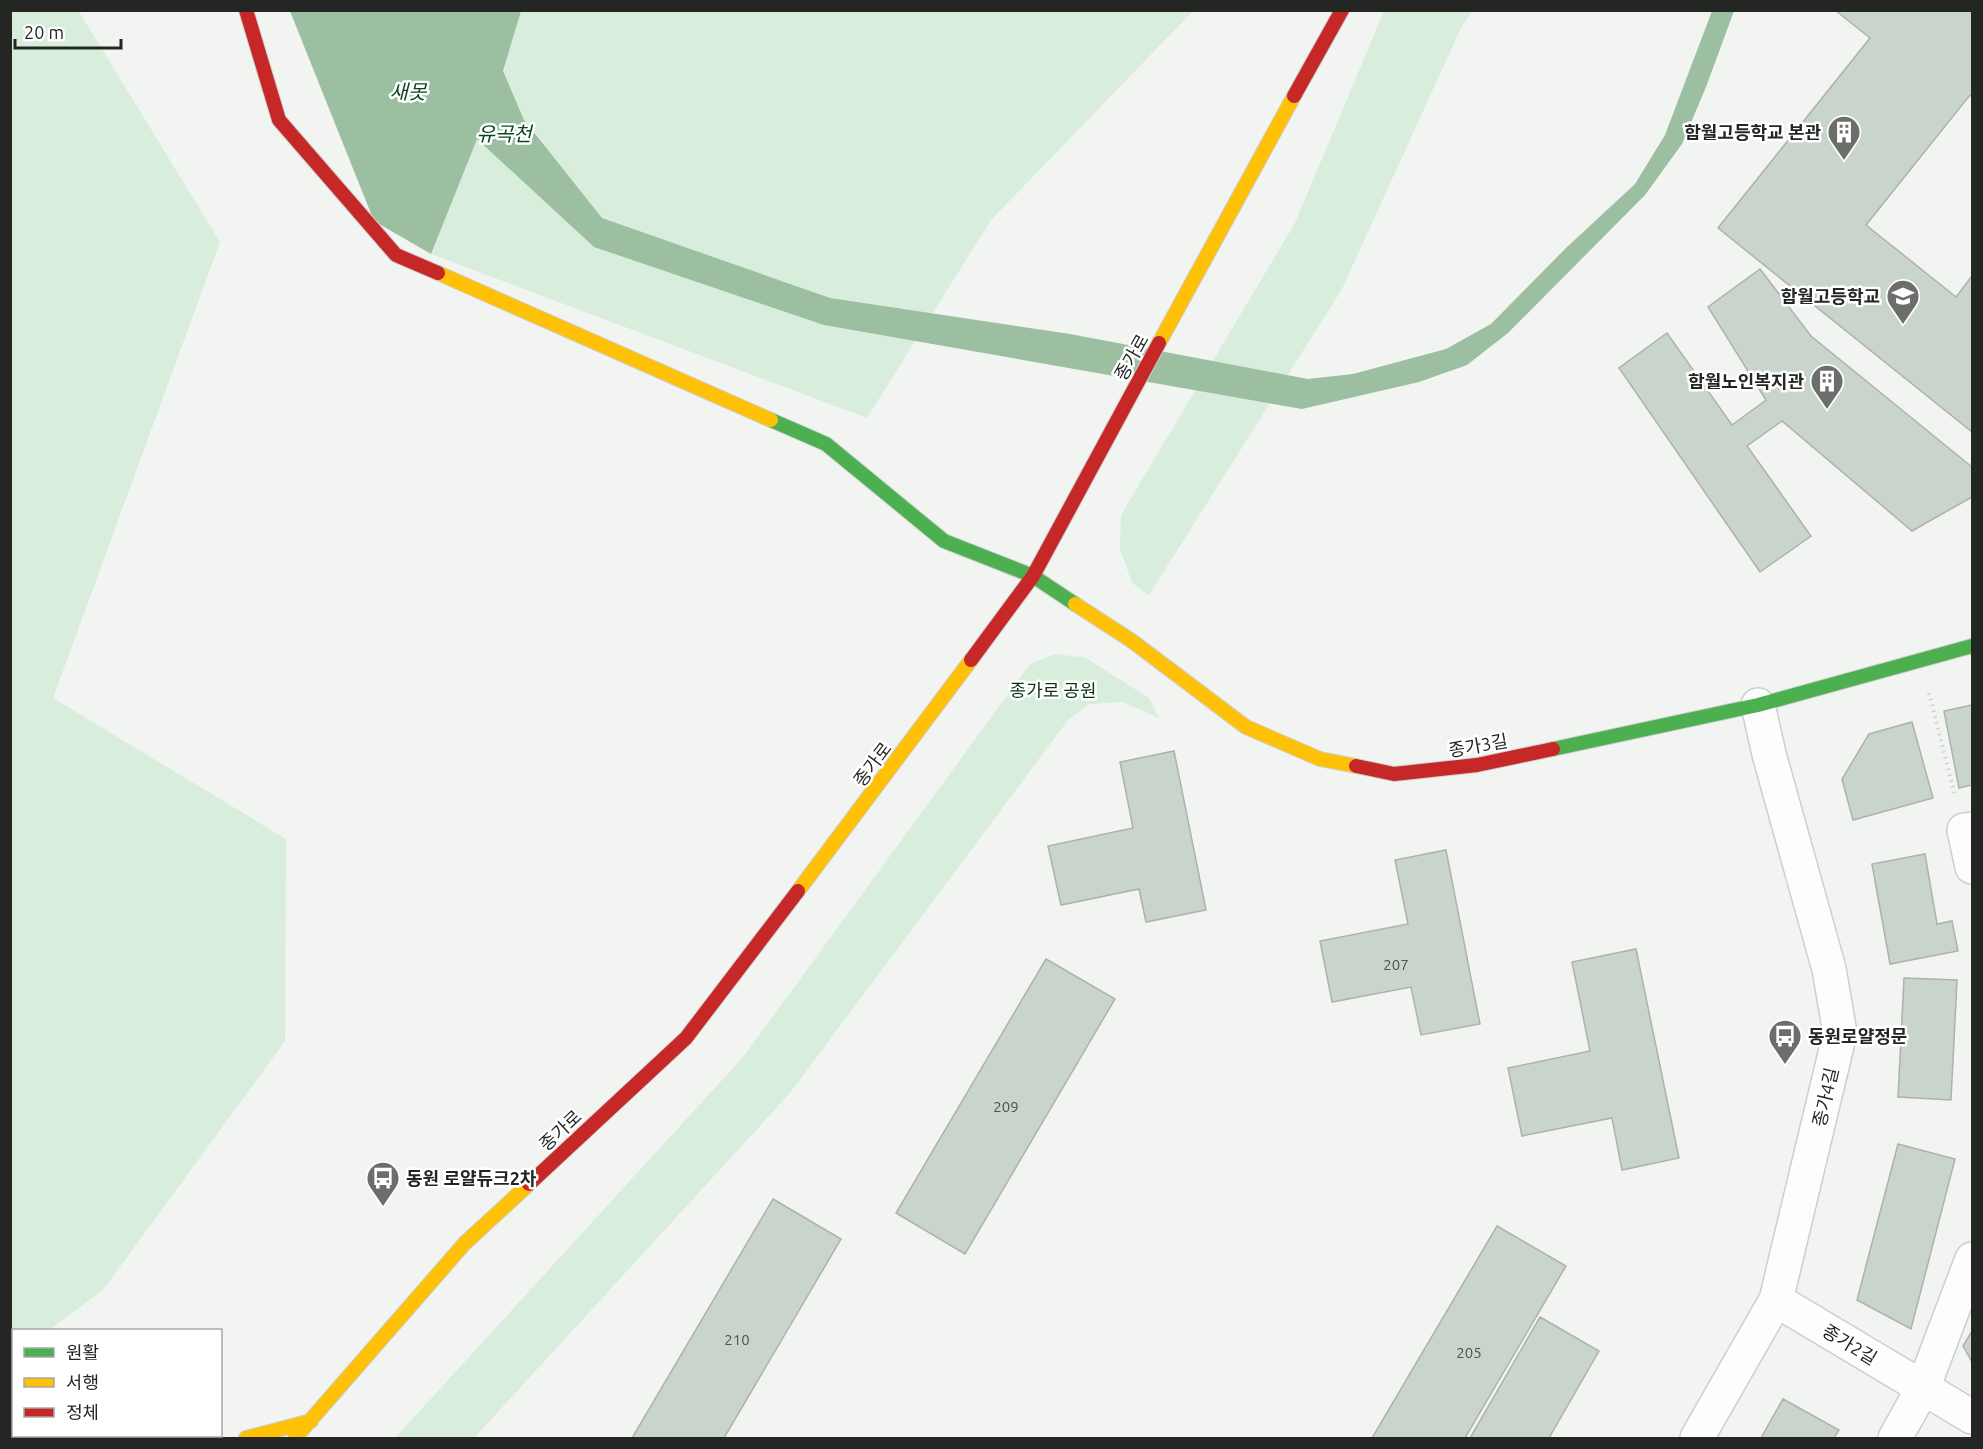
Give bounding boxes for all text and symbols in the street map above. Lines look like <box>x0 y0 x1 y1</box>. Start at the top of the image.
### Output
scale bar <box>15 12 122 50</box>
text: 20 m <box>24 22 64 42</box>
water label: 새못 <box>390 80 428 103</box>
building icon: 함월고등학교 본관 <box>1826 114 1862 161</box>
water label: 유곡천 <box>476 122 534 145</box>
place label: 함월고등학교 본관 <box>1684 122 1821 142</box>
school or university icon: 함월고등학교 <box>1885 278 1921 325</box>
place label: 함월고등학교 <box>1781 286 1880 306</box>
street label: 종가로 <box>1110 330 1152 384</box>
building icon: 함월노인복지관 <box>1809 363 1845 410</box>
place label: 함월노인복지관 <box>1688 371 1804 391</box>
park label: 종가로 공원 <box>1010 680 1096 700</box>
street label: 종가3길 <box>1447 730 1509 760</box>
street label: 종가로 <box>849 738 895 790</box>
house number: 207 <box>1383 956 1409 973</box>
bus stop icon: 동원로얄정문 <box>1767 1018 1803 1065</box>
place label: 동원로얄정문 <box>1808 1026 1907 1046</box>
street label: 종가4길 <box>1809 1066 1841 1128</box>
house number: 209 <box>993 1098 1019 1115</box>
street label: 종가로 <box>535 1106 585 1154</box>
bus stop icon: 동원 로얄듀크2차 <box>365 1160 401 1207</box>
place label: 동원 로얄듀크2차 <box>406 1168 537 1188</box>
street label: 종가2길 <box>1819 1320 1881 1368</box>
legend <box>12 1329 222 1437</box>
house number: 210 <box>724 1331 750 1348</box>
text: 원활 <box>66 1342 99 1362</box>
house number: 205 <box>1456 1344 1482 1361</box>
text: 서행 <box>66 1372 99 1392</box>
text: 정체 <box>66 1402 99 1422</box>

